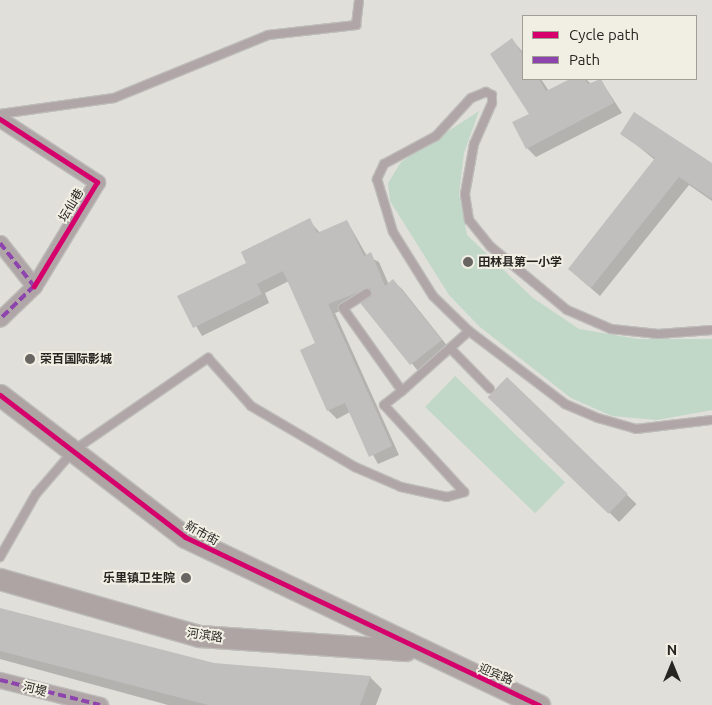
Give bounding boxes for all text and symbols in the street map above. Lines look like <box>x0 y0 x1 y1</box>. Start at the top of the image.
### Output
legend <box>522 15 697 80</box>
text: Cycle path <box>569 26 639 43</box>
text: Path <box>569 51 600 68</box>
street label: 坛仙巷 <box>56 186 86 224</box>
place label: 田林县第一小学 <box>478 255 562 269</box>
marker: 田林县第一小学 <box>462 256 474 268</box>
place label: 荣百国际影城 <box>40 352 112 366</box>
marker: 荣百国际影城 <box>24 353 36 365</box>
street label: 新市街 <box>183 518 221 548</box>
place label: 乐里镇卫生院 <box>103 571 175 585</box>
marker: 乐里镇卫生院 <box>179 571 193 585</box>
street label: 河滨路 <box>186 625 224 645</box>
north arrow <box>647 640 697 690</box>
text: N <box>667 642 677 658</box>
street label: 迎宾路 <box>477 660 515 688</box>
street label: 河堤 <box>22 679 48 699</box>

